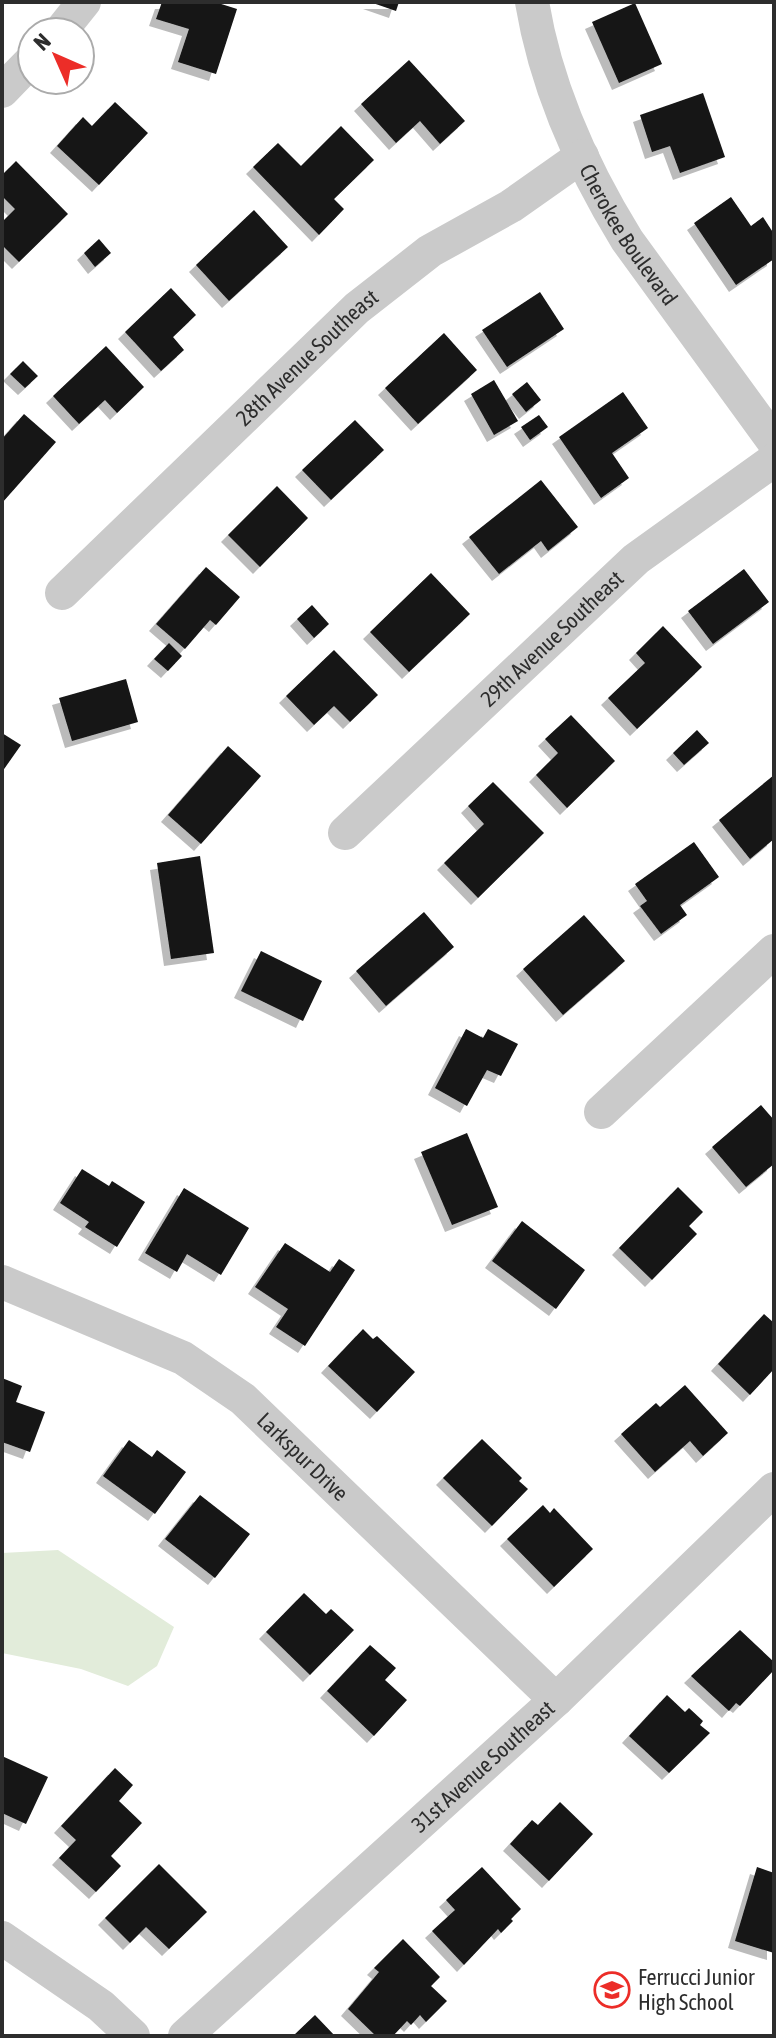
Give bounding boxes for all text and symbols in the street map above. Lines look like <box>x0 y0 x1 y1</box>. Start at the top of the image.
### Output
north arrow <box>16 16 96 96</box>
text: N <box>28 28 56 56</box>
street label: Cherokee Boulevard <box>574 160 683 310</box>
street label: 28th Avenue Southeast <box>231 284 383 431</box>
street label: 29th Avenue Southeast <box>475 565 628 712</box>
street label: Larkspur Drive <box>252 1407 354 1506</box>
street label: 31st Avenue Southeast <box>406 1695 560 1837</box>
place label: Ferrucci Junior High School <box>638 1964 755 2015</box>
school or university icon: Ferrucci Junior High School <box>593 1971 631 2009</box>

